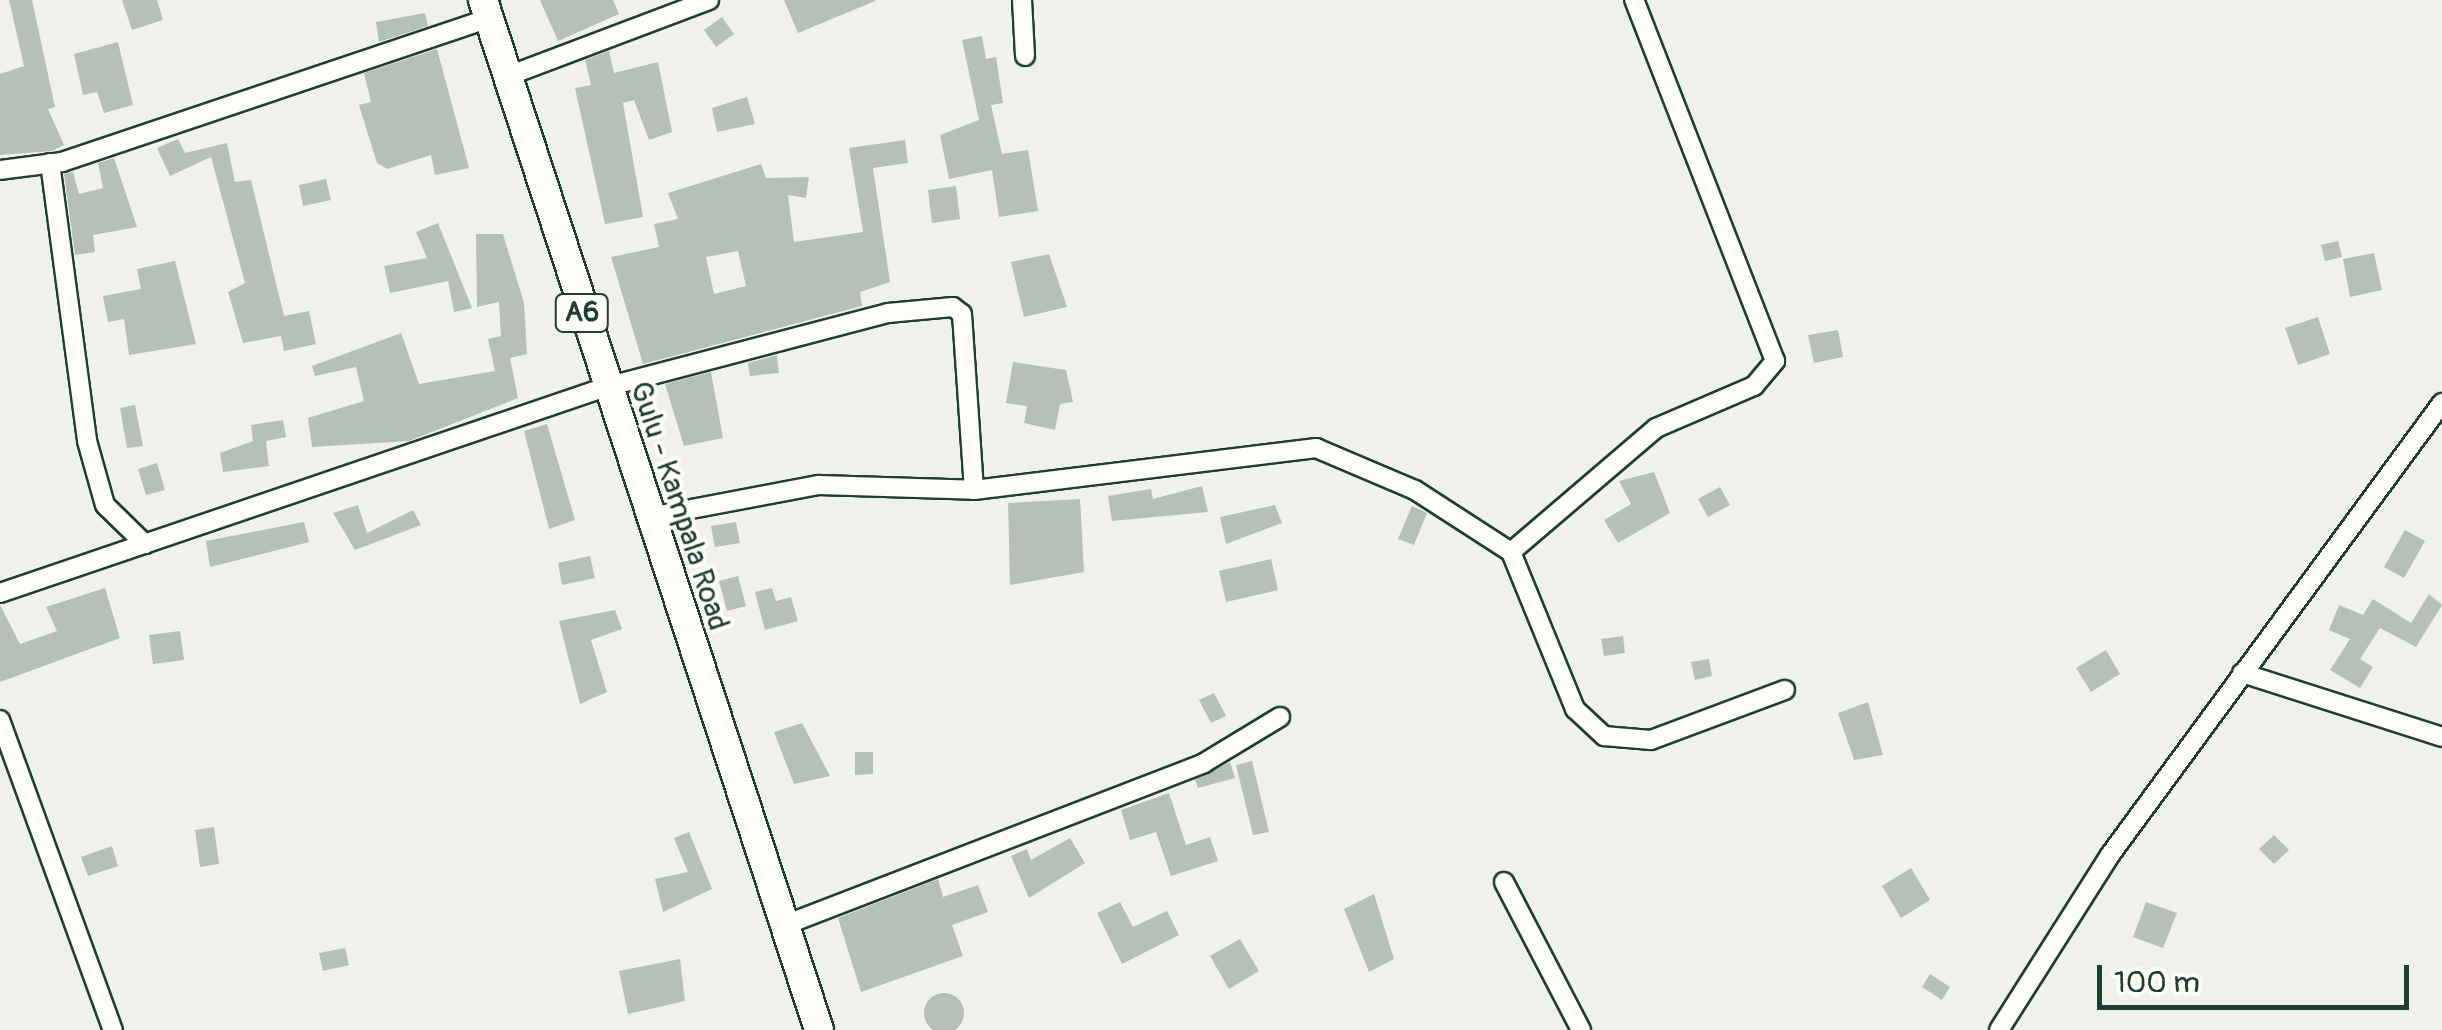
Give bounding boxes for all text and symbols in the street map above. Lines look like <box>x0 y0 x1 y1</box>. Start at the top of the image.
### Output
road number: A6 <box>554 290 610 336</box>
street label: Gulu - Kampala Road <box>622 377 736 635</box>
scale bar <box>2102 945 2414 1007</box>
text: 100 m <box>2114 964 2200 1001</box>

